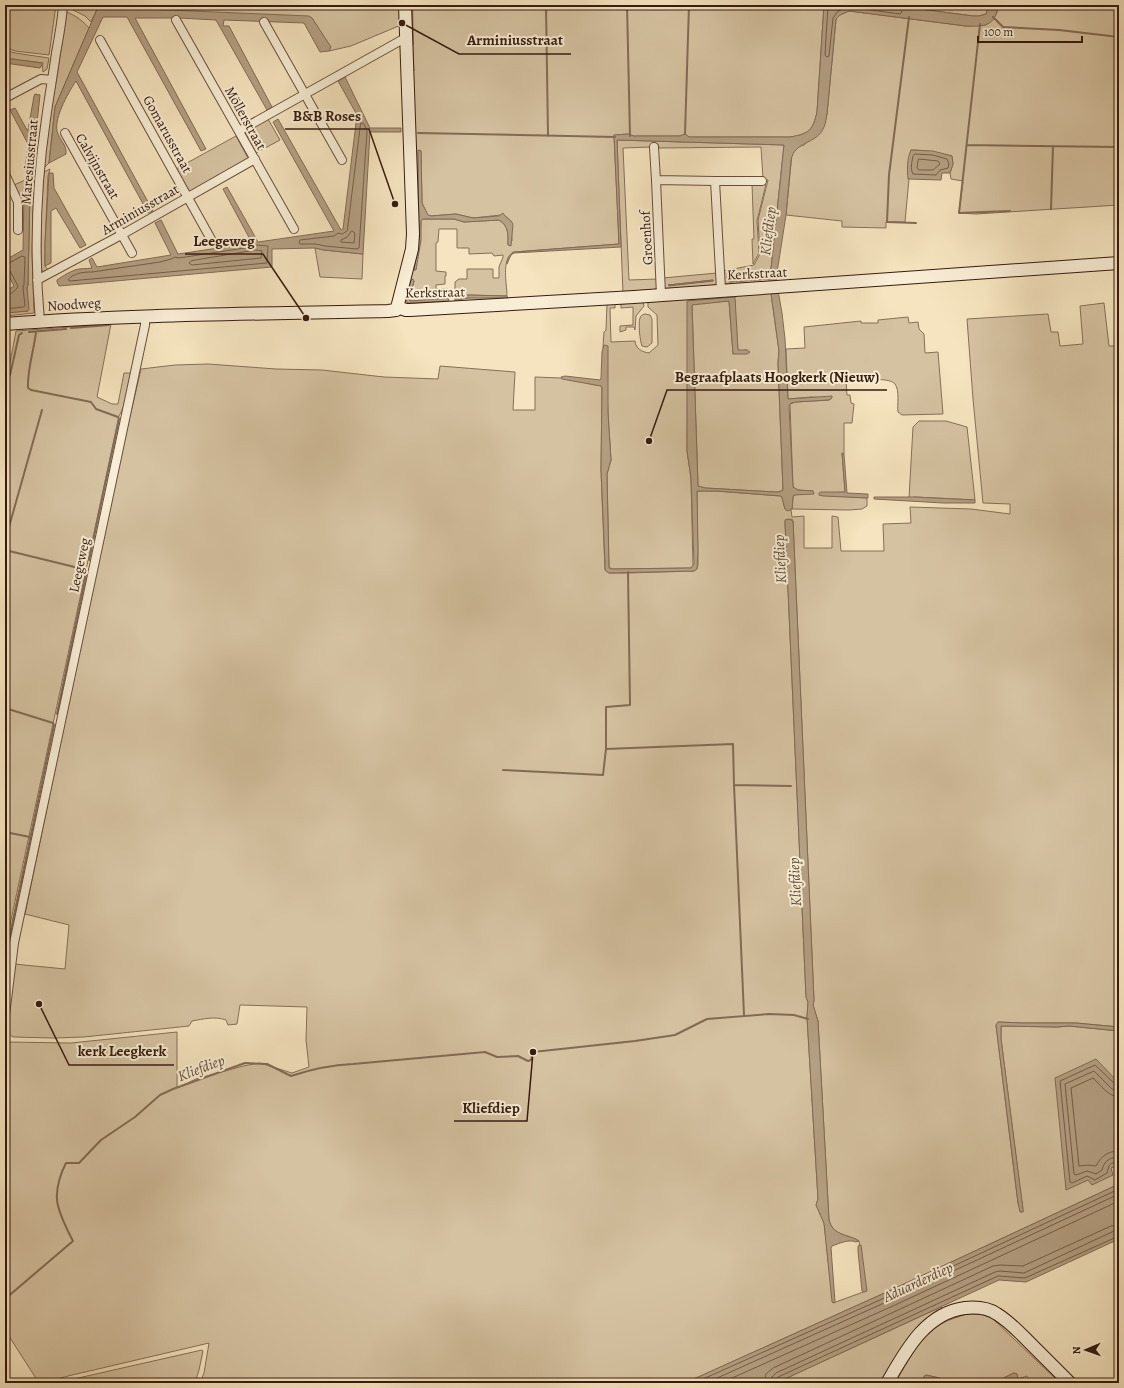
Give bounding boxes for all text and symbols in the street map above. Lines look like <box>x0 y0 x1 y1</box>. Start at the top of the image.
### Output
scale bar <box>978 18 1082 44</box>
text: 100 m <box>984 24 1013 40</box>
callout: Arminiusstraat <box>459 27 571 54</box>
text: Arminiusstraat <box>466 30 563 50</box>
street label: Möllerstraat <box>220 83 271 154</box>
street label: Gomarusstraat <box>138 92 197 177</box>
callout: B&B Roses <box>285 102 369 129</box>
text: B&B Roses <box>293 106 361 126</box>
street label: Maresiusstraat <box>16 118 43 206</box>
street label: Calvijnstraat <box>71 130 124 203</box>
street label: Arminiusstraat <box>97 179 183 240</box>
water label: Kliefdiep <box>755 205 781 257</box>
street label: Groenhof <box>635 208 657 266</box>
callout: Leegeweg <box>185 227 263 254</box>
text: Leegeweg <box>193 231 255 251</box>
street label: Kerkstraat <box>727 262 788 285</box>
street label: Kerkstraat <box>405 282 466 303</box>
street label: Noodweg <box>46 293 102 316</box>
callout: Begraafplaats Hoogkerk (Nieuw) <box>667 363 887 390</box>
text: Begraafplaats Hoogkerk (Nieuw) <box>675 367 879 387</box>
water label: Kliefdiep <box>769 534 791 584</box>
street label: Leegeweg <box>64 536 95 594</box>
water label: Kliefdiep <box>784 857 806 907</box>
callout: kerk Leegkerk <box>69 1038 174 1065</box>
text: kerk Leegkerk <box>78 1041 166 1061</box>
water label: Kliefdiep <box>175 1050 227 1086</box>
callout: Kliefdiep <box>454 1094 527 1121</box>
text: Kliefdiep <box>462 1098 520 1118</box>
water label: Aduarderdiep <box>879 1257 956 1307</box>
north arrow <box>1066 1330 1106 1370</box>
text: N <box>1069 1346 1084 1355</box>

